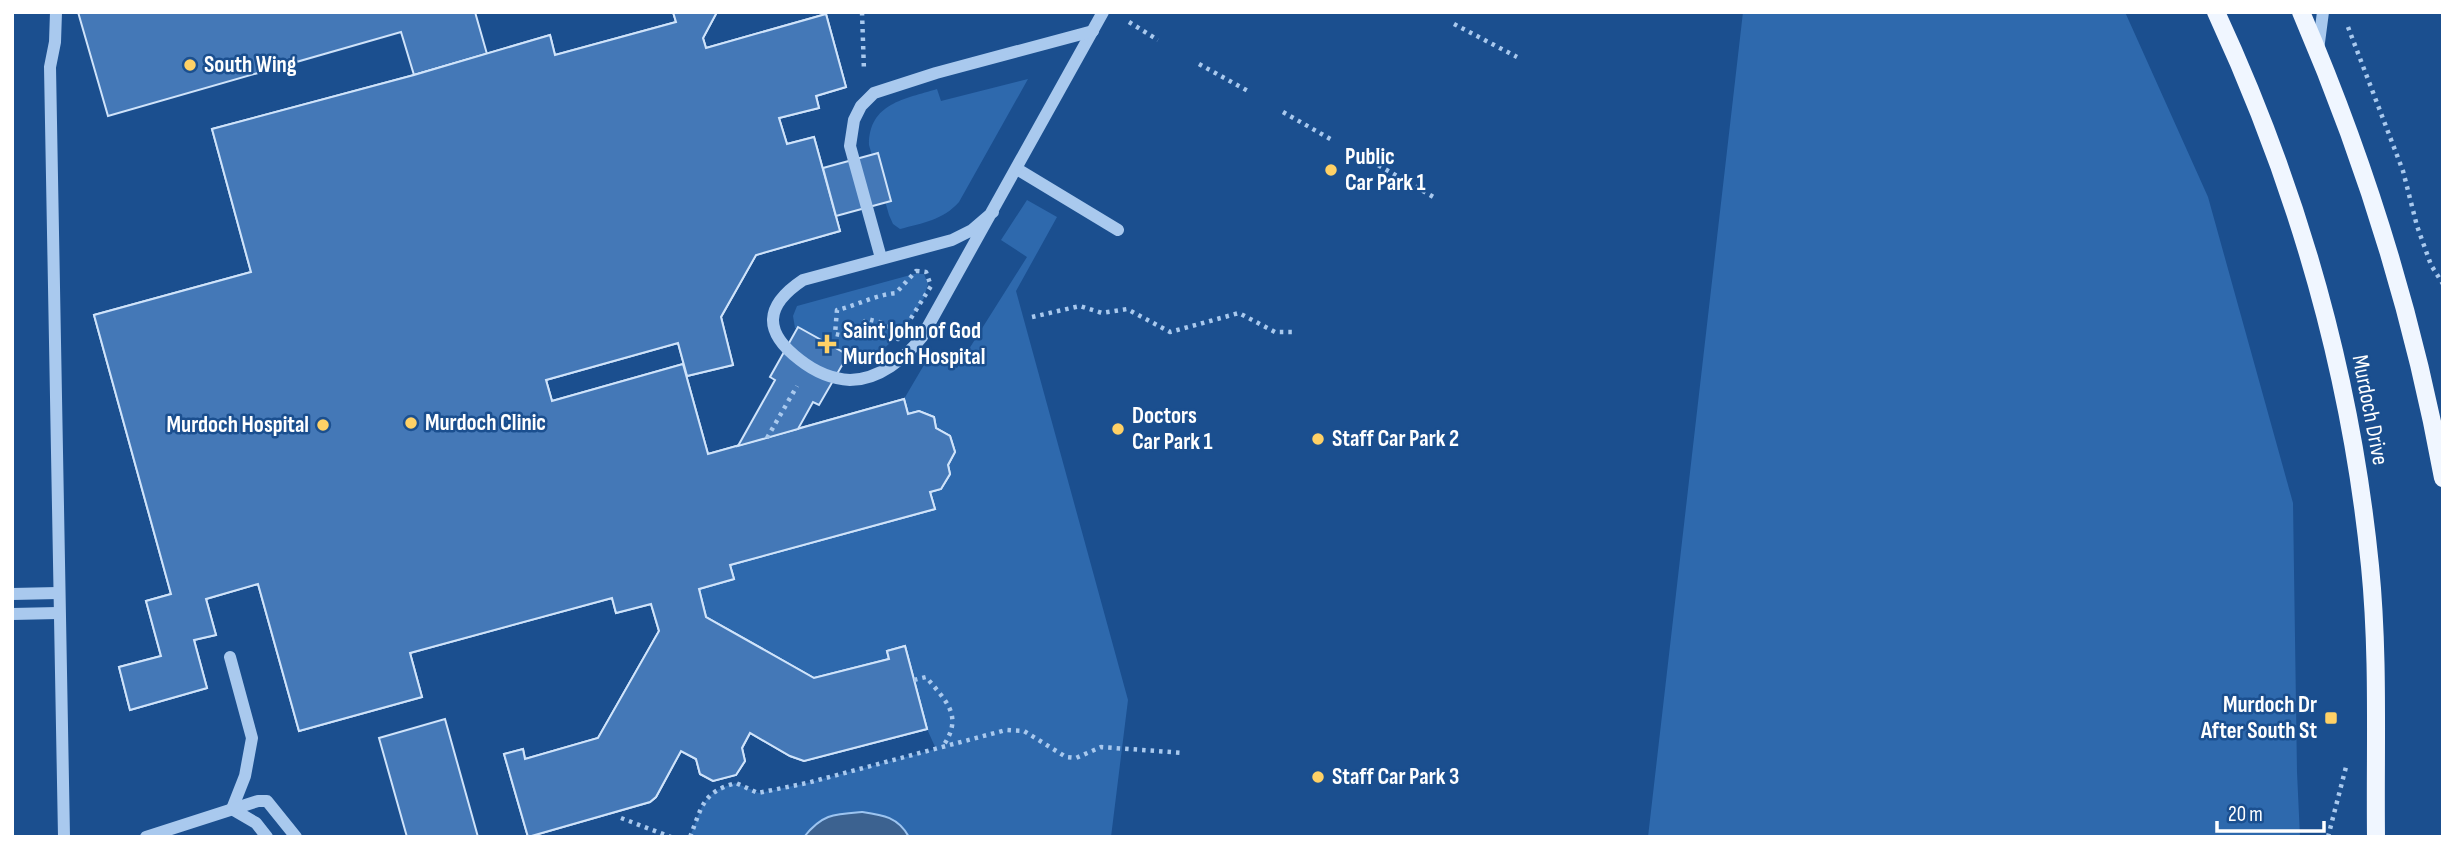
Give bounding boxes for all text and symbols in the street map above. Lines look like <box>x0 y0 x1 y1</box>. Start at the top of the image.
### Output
place label: South Wing <box>204 51 297 79</box>
marker: South Wing <box>182 57 198 73</box>
place label: Public Car Park 1 <box>1345 143 1426 197</box>
marker: Public Car Park 1 <box>1323 162 1339 178</box>
place label: Saint John of God Murdoch Hospital <box>843 317 985 371</box>
marker: Saint John of God Murdoch Hospital <box>817 334 837 354</box>
street label: Murdoch Drive <box>2346 353 2394 467</box>
place label: Doctors Car Park 1 <box>1132 402 1213 456</box>
place label: Murdoch Clinic <box>425 409 546 437</box>
place label: Murdoch Hospital <box>167 411 309 439</box>
marker: Murdoch Clinic <box>403 415 419 431</box>
marker: Murdoch Hospital <box>315 417 331 433</box>
marker: Doctors Car Park 1 <box>1110 421 1126 437</box>
place label: Staff Car Park 2 <box>1332 425 1459 453</box>
marker: Staff Car Park 2 <box>1310 431 1326 447</box>
place label: Murdoch Dr After South St <box>2200 691 2317 745</box>
marker: Murdoch Dr After South St <box>2323 710 2339 726</box>
place label: Staff Car Park 3 <box>1332 763 1459 791</box>
marker: Staff Car Park 3 <box>1310 769 1326 785</box>
scale bar <box>2217 790 2324 834</box>
text: 20 m <box>2228 802 2263 827</box>

